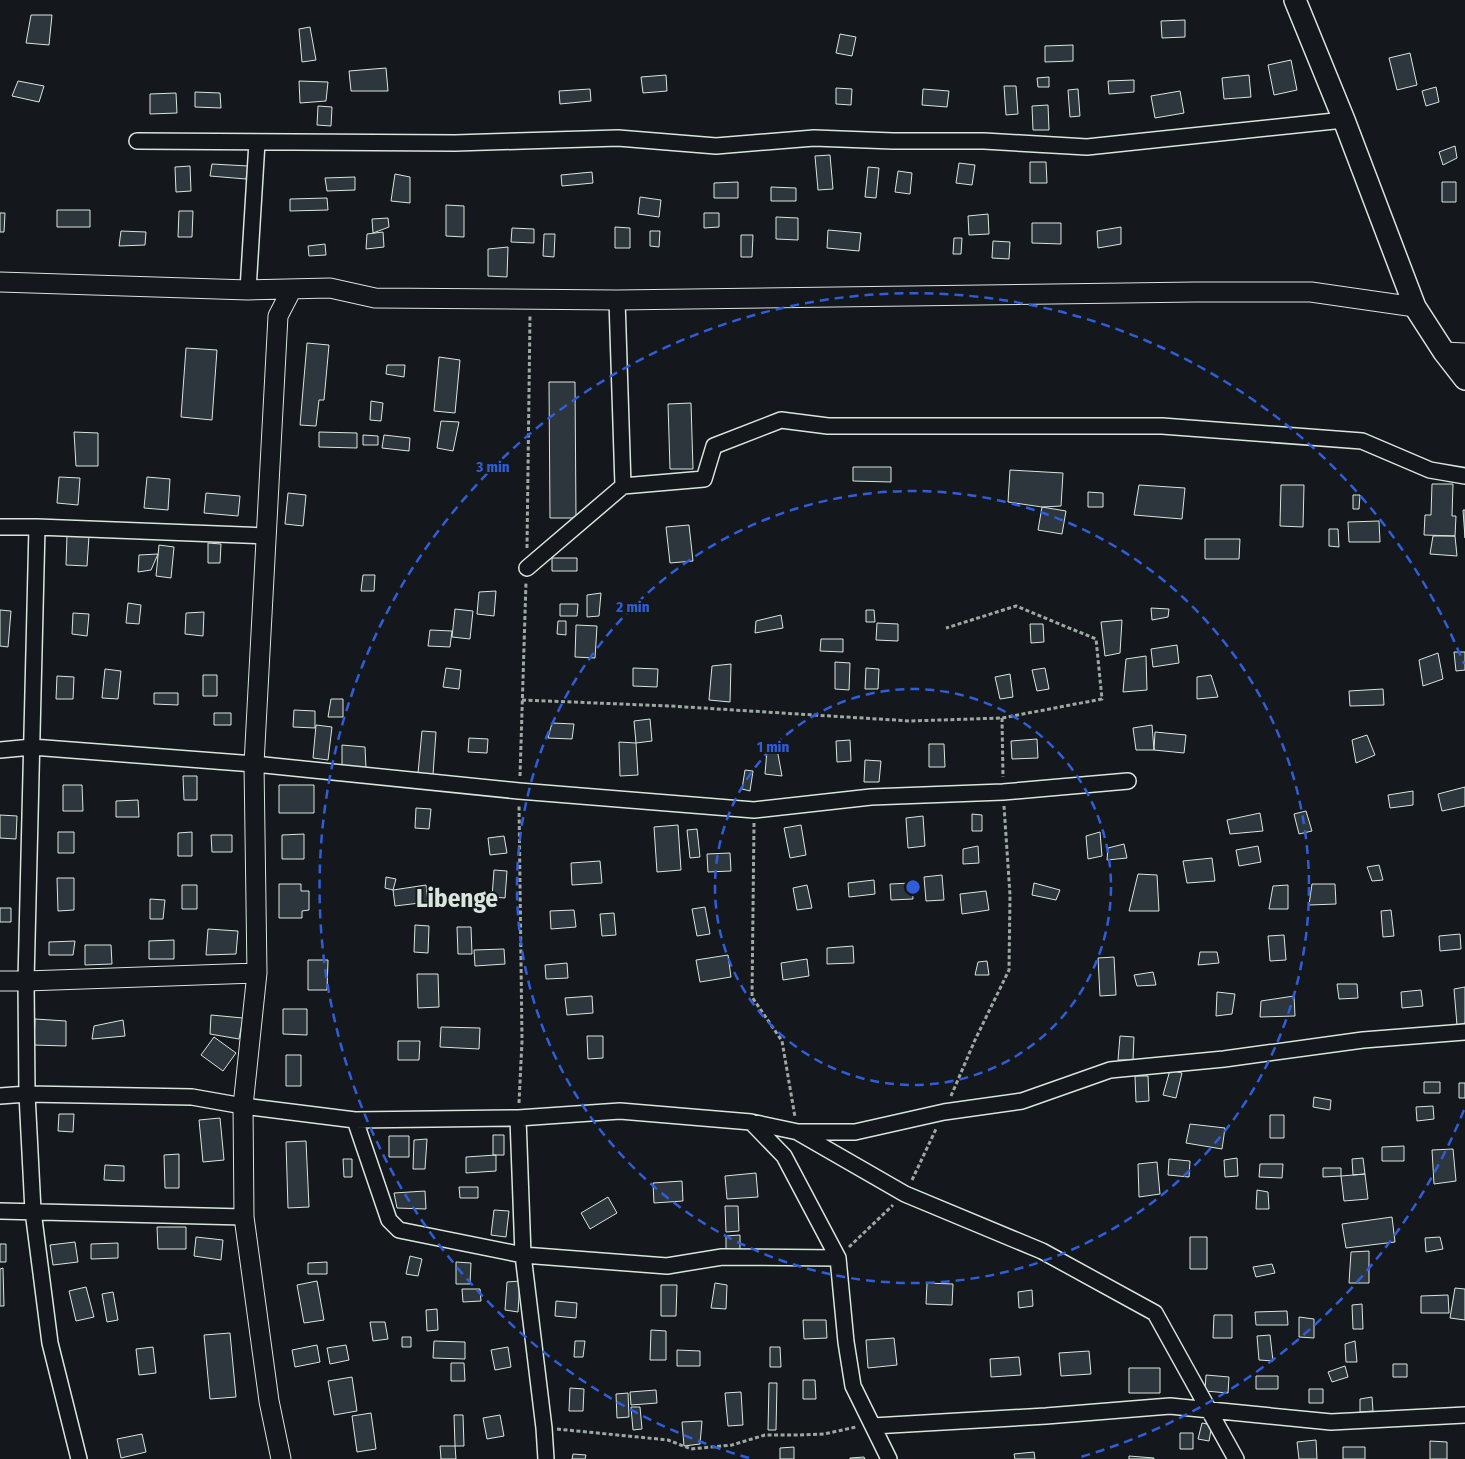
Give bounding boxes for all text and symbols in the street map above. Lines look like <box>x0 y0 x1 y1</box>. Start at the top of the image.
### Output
text: 3 min <box>475 458 510 476</box>
text: 2 min <box>615 598 650 616</box>
text: 1 min <box>757 738 789 756</box>
centre of rings <box>904 878 922 896</box>
district label: Libenge <box>416 884 498 914</box>

